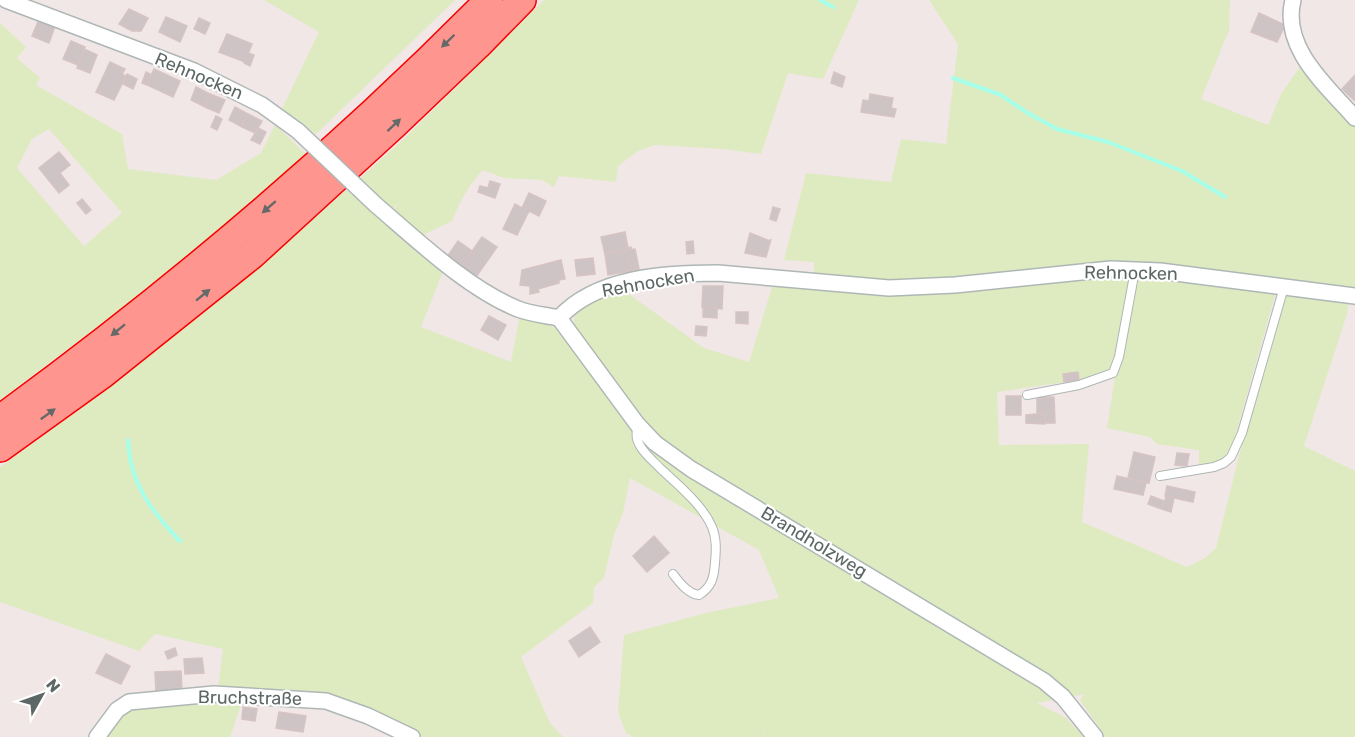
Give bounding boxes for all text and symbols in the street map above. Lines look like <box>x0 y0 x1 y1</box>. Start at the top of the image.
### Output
one-way arrow <box>440 34 455 48</box>
street label: Rehnocken <box>152 48 246 104</box>
one-way arrow <box>386 119 401 132</box>
one-way arrow <box>262 200 277 213</box>
street label: Rehnocken <box>1084 261 1178 285</box>
street label: Rehnocken <box>600 264 696 302</box>
one-way arrow <box>195 289 211 302</box>
one-way arrow <box>111 323 126 335</box>
one-way arrow <box>39 408 55 420</box>
street label: Brandholzweg <box>757 502 871 582</box>
north arrow <box>12 665 72 725</box>
text: N <box>42 675 64 696</box>
street label: Bruchstraße <box>198 686 302 710</box>

